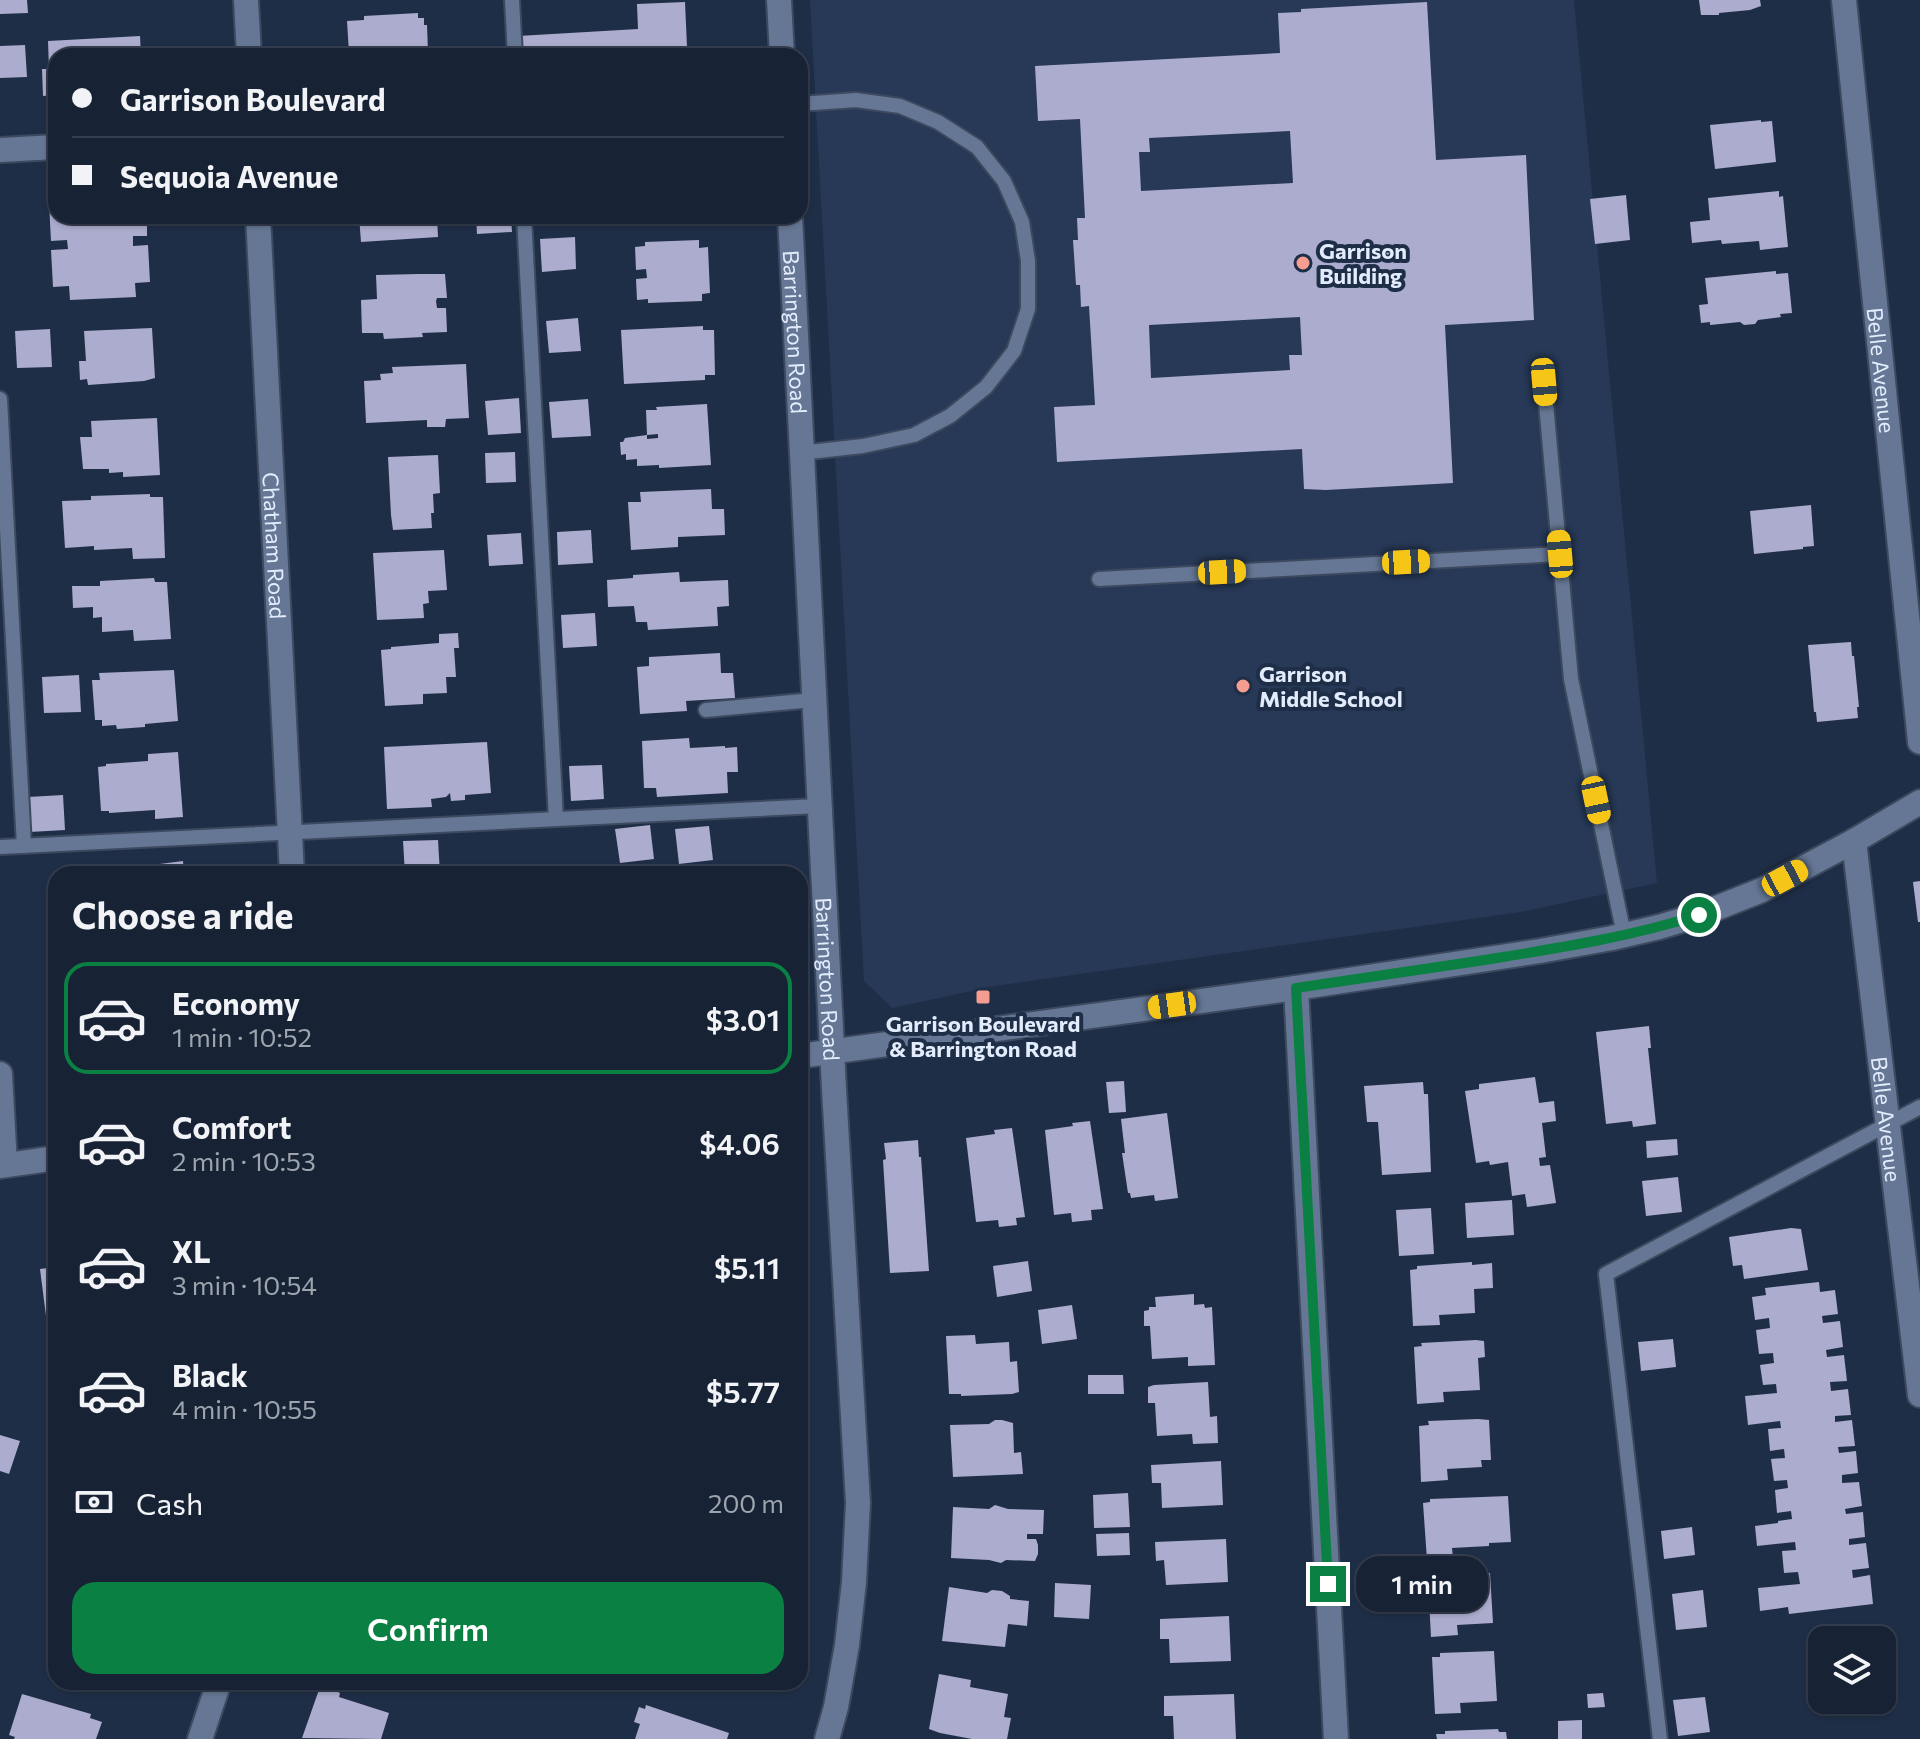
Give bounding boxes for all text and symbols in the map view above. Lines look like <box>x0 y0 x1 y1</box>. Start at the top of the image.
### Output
text: Garrison Boulevard <box>120 80 385 117</box>
text: Sequoia Avenue <box>120 157 338 194</box>
place label: Garrison Building <box>1319 237 1407 289</box>
street label: Barrington Road <box>778 249 813 414</box>
marker: Garrison Building <box>1294 254 1312 272</box>
street label: Belle Avenue <box>1862 306 1902 434</box>
car <box>1530 357 1558 407</box>
street label: Chatham Road <box>258 471 292 620</box>
car <box>1546 529 1574 579</box>
car <box>1381 549 1431 575</box>
car <box>1197 559 1247 585</box>
place label: Garrison Middle School <box>1259 660 1403 712</box>
marker: Garrison Middle School <box>1234 677 1252 695</box>
car <box>1579 774 1613 826</box>
car <box>1758 856 1812 900</box>
text: Choose a ride <box>72 892 293 936</box>
street label: Barrington Road <box>811 897 846 1062</box>
route start <box>1681 897 1717 933</box>
icon: car <box>76 982 148 1054</box>
text: Economy <box>172 984 300 1021</box>
marker: Garrison Boulevard & Barrington Road <box>974 988 992 1006</box>
car <box>1147 990 1197 1020</box>
text: $3.01 <box>706 1000 780 1037</box>
place label: Garrison Boulevard & Barrington Road <box>886 1010 1080 1062</box>
text: 1 min · 10:52 <box>172 1021 312 1052</box>
street label: Belle Avenue <box>1866 1055 1908 1183</box>
icon: car <box>76 1106 148 1178</box>
text: Comfort <box>172 1108 291 1145</box>
text: $4.06 <box>699 1124 780 1161</box>
text: 2 min · 10:53 <box>172 1145 316 1176</box>
icon: car <box>76 1230 148 1302</box>
text: XL <box>172 1232 211 1269</box>
text: $5.11 <box>714 1248 780 1285</box>
text: 3 min · 10:54 <box>172 1269 317 1300</box>
icon: car <box>76 1354 148 1426</box>
text: Black <box>172 1356 248 1393</box>
text: $5.77 <box>706 1372 780 1409</box>
text: 4 min · 10:55 <box>172 1393 317 1424</box>
icon: cash <box>72 1480 116 1524</box>
text: Cash <box>136 1484 203 1521</box>
text: 200 m <box>708 1487 784 1518</box>
callout: 1 min <box>1356 1556 1488 1612</box>
route end <box>1310 1566 1346 1602</box>
text: 1 min <box>1391 1568 1453 1599</box>
button: Confirm <box>72 1582 784 1674</box>
map controls <box>1808 1626 1896 1714</box>
button: layers <box>1808 1626 1896 1714</box>

